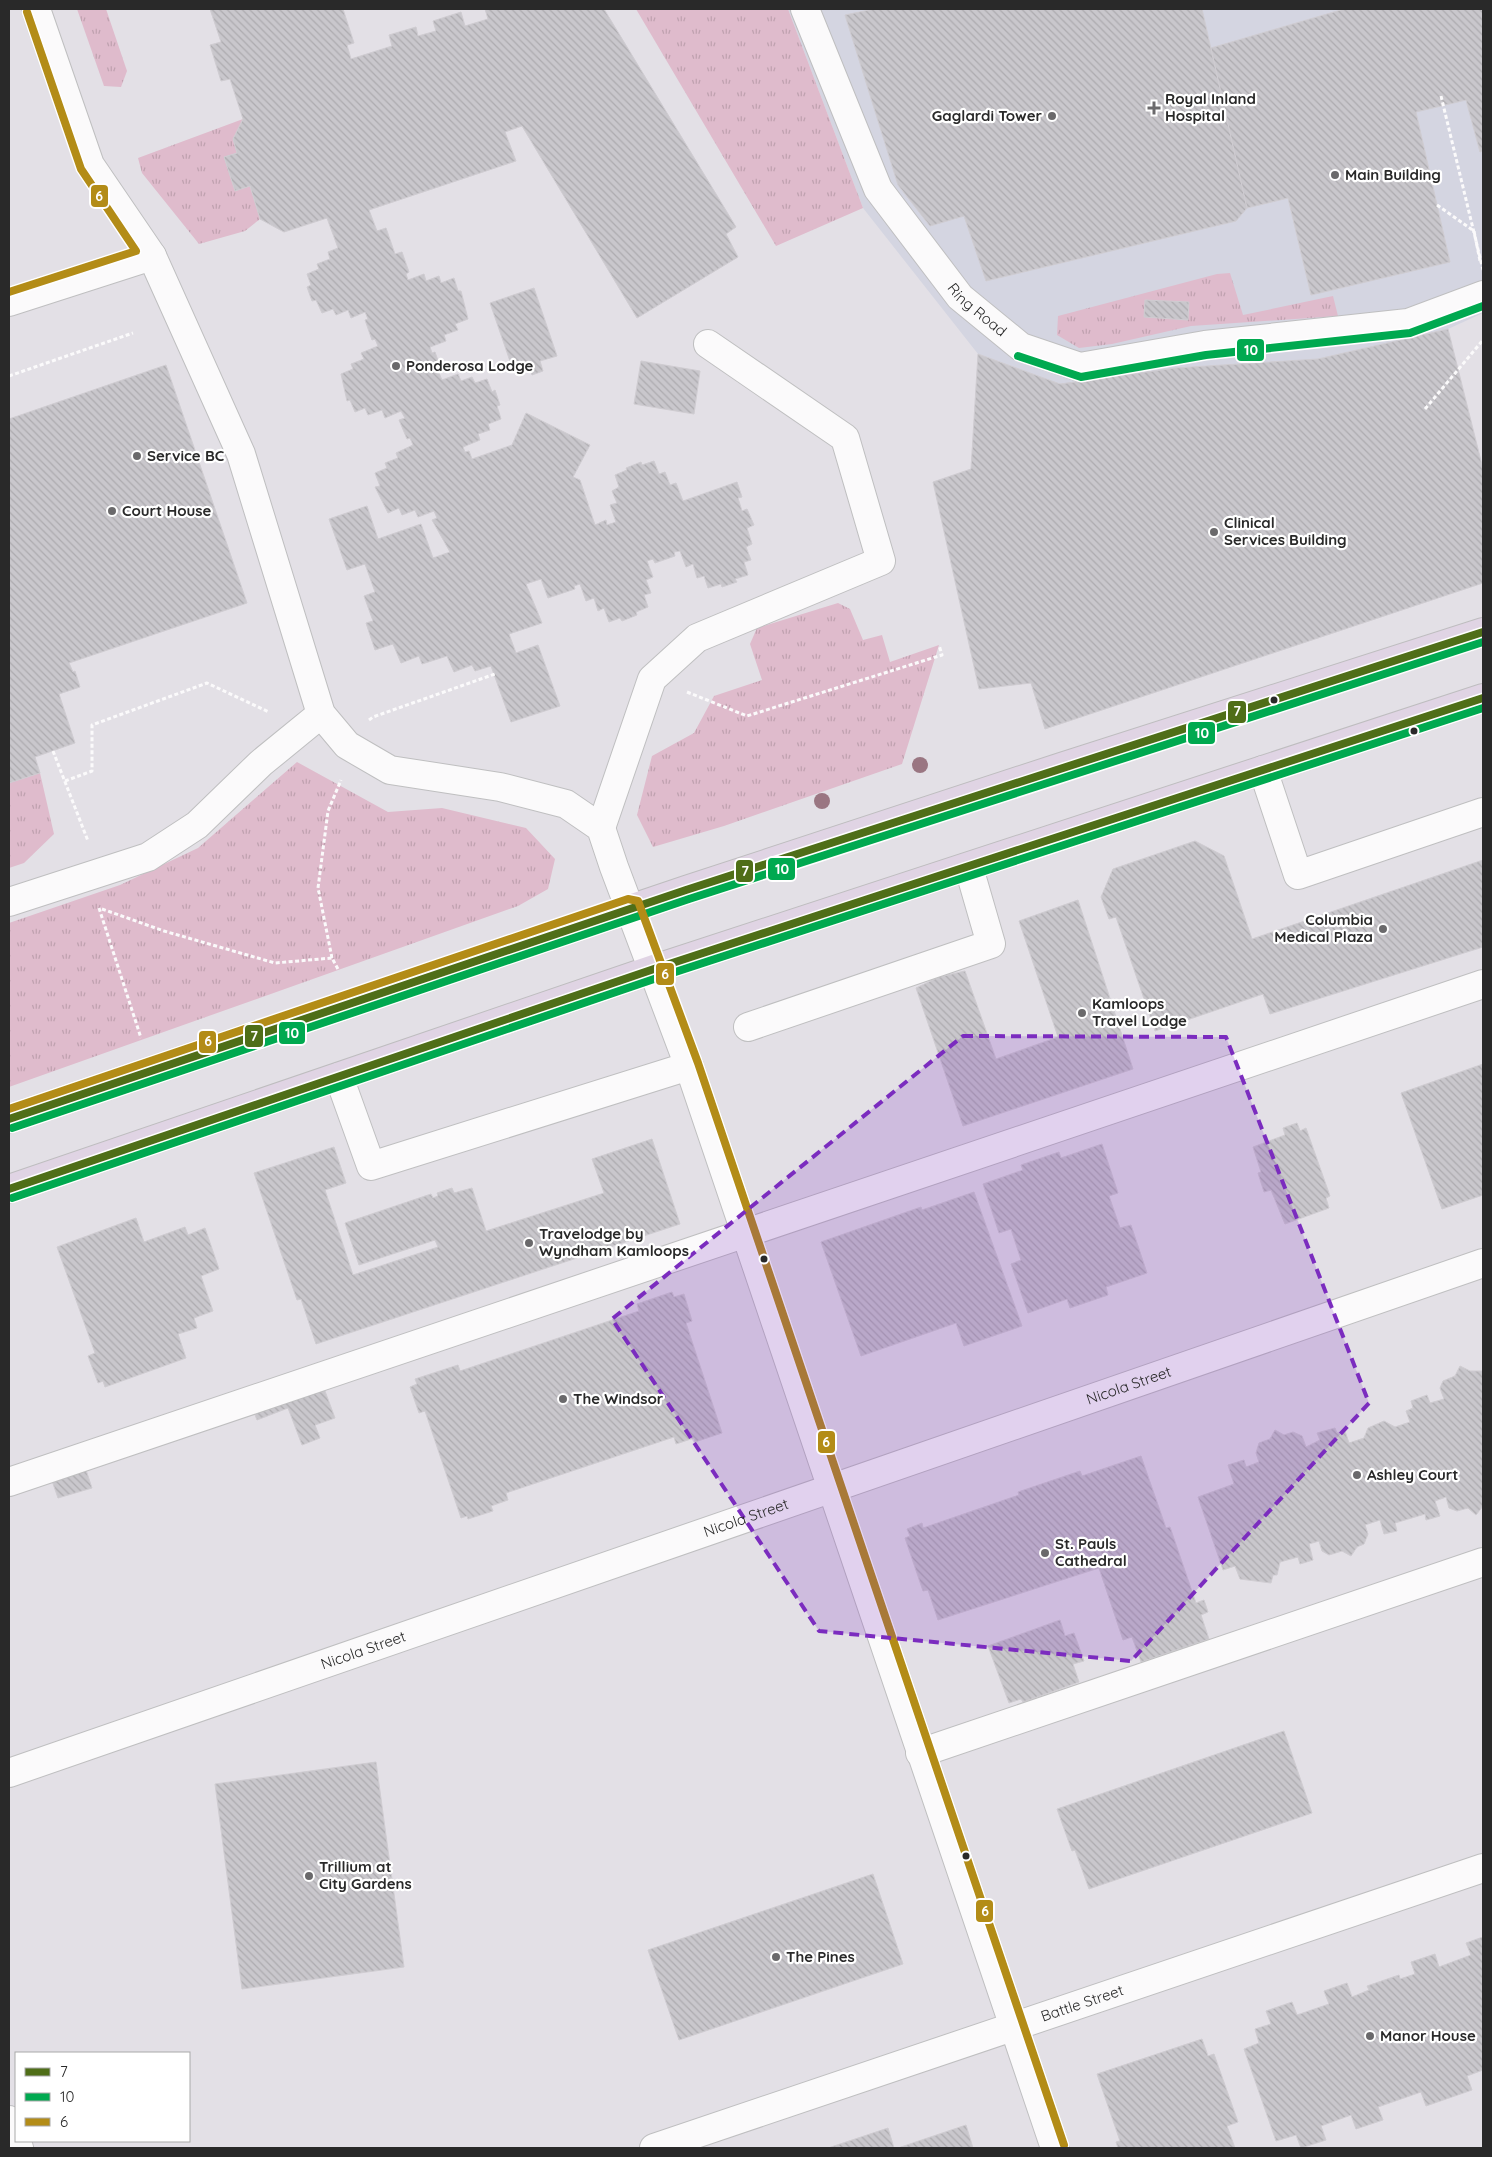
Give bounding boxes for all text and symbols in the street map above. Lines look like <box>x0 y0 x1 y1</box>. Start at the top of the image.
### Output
place label: Royal Inland Hospital <box>1165 89 1256 125</box>
marker: Royal Inland Hospital <box>1147 101 1161 115</box>
place label: Gaglardi Tower <box>932 106 1042 125</box>
marker: Gaglardi Tower <box>1046 110 1058 122</box>
place label: Main Building <box>1345 165 1441 184</box>
marker: Main Building <box>1329 169 1341 181</box>
line badge: 6 <box>90 184 109 208</box>
text: 6 <box>95 187 103 205</box>
street label: Ring Road <box>944 279 1011 340</box>
line badge: 10 <box>1236 338 1265 362</box>
text: 10 <box>1244 341 1258 359</box>
place label: Ponderosa Lodge <box>406 356 533 375</box>
marker: Ponderosa Lodge <box>390 360 402 372</box>
place label: Service BC <box>147 446 225 465</box>
marker: Service BC <box>131 450 143 462</box>
place label: Court House <box>122 501 212 520</box>
marker: Court House <box>106 505 118 517</box>
place label: Clinical Services Building <box>1224 513 1347 549</box>
marker: Clinical Services Building <box>1208 526 1220 538</box>
unlabelled marker <box>1269 695 1279 705</box>
line badge: 7 <box>1227 700 1247 724</box>
text: 7 <box>1233 702 1241 720</box>
line badge: 10 <box>1187 721 1216 745</box>
text: 10 <box>1195 724 1209 742</box>
unlabelled marker <box>1409 726 1419 736</box>
line badge: 10 <box>767 857 796 881</box>
line badge: 7 <box>735 859 754 883</box>
text: 10 <box>775 860 789 878</box>
text: 7 <box>741 862 749 880</box>
place label: Columbia Medical Plaza <box>1274 910 1373 946</box>
marker: Columbia Medical Plaza <box>1377 923 1389 935</box>
line badge: 6 <box>655 962 675 986</box>
text: 6 <box>661 965 669 983</box>
place label: Kamloops Travel Lodge <box>1092 994 1187 1030</box>
marker: Kamloops Travel Lodge <box>1076 1007 1088 1019</box>
line badge: 10 <box>278 1021 306 1045</box>
line badge: 7 <box>244 1024 264 1048</box>
text: 10 <box>285 1024 299 1042</box>
text: 7 <box>250 1027 258 1045</box>
line badge: 6 <box>198 1030 217 1054</box>
text: 6 <box>204 1032 212 1050</box>
place label: Travelodge by Wyndham Kamloops <box>539 1224 689 1260</box>
marker: Travelodge by Wyndham Kamloops <box>523 1237 535 1249</box>
unlabelled marker <box>759 1254 769 1264</box>
street label: Nicola Street <box>1084 1362 1174 1409</box>
place label: The Windsor <box>573 1389 664 1408</box>
marker: The Windsor <box>557 1393 569 1405</box>
line badge: 6 <box>817 1430 836 1454</box>
text: 6 <box>822 1433 830 1451</box>
place label: Ashley Court <box>1367 1465 1459 1484</box>
marker: Ashley Court <box>1351 1469 1363 1481</box>
street label: Nicola Street <box>701 1494 791 1541</box>
place label: St. Pauls Cathedral <box>1055 1534 1127 1570</box>
marker: St. Pauls Cathedral <box>1039 1547 1051 1559</box>
street label: Nicola Street <box>318 1626 408 1673</box>
unlabelled marker <box>961 1851 971 1861</box>
place label: Trillium at City Gardens <box>319 1857 412 1893</box>
marker: Trillium at City Gardens <box>303 1870 315 1882</box>
line badge: 6 <box>975 1899 994 1923</box>
text: 6 <box>981 1902 989 1920</box>
place label: The Pines <box>786 1947 855 1966</box>
marker: The Pines <box>770 1951 782 1963</box>
street label: Battle Street <box>1038 1980 1126 2026</box>
place label: Manor House <box>1380 2026 1476 2045</box>
marker: Manor House <box>1364 2030 1376 2042</box>
legend <box>15 2052 190 2142</box>
text: 7 <box>60 2062 68 2081</box>
text: 10 <box>60 2087 75 2106</box>
text: 6 <box>60 2112 68 2131</box>

